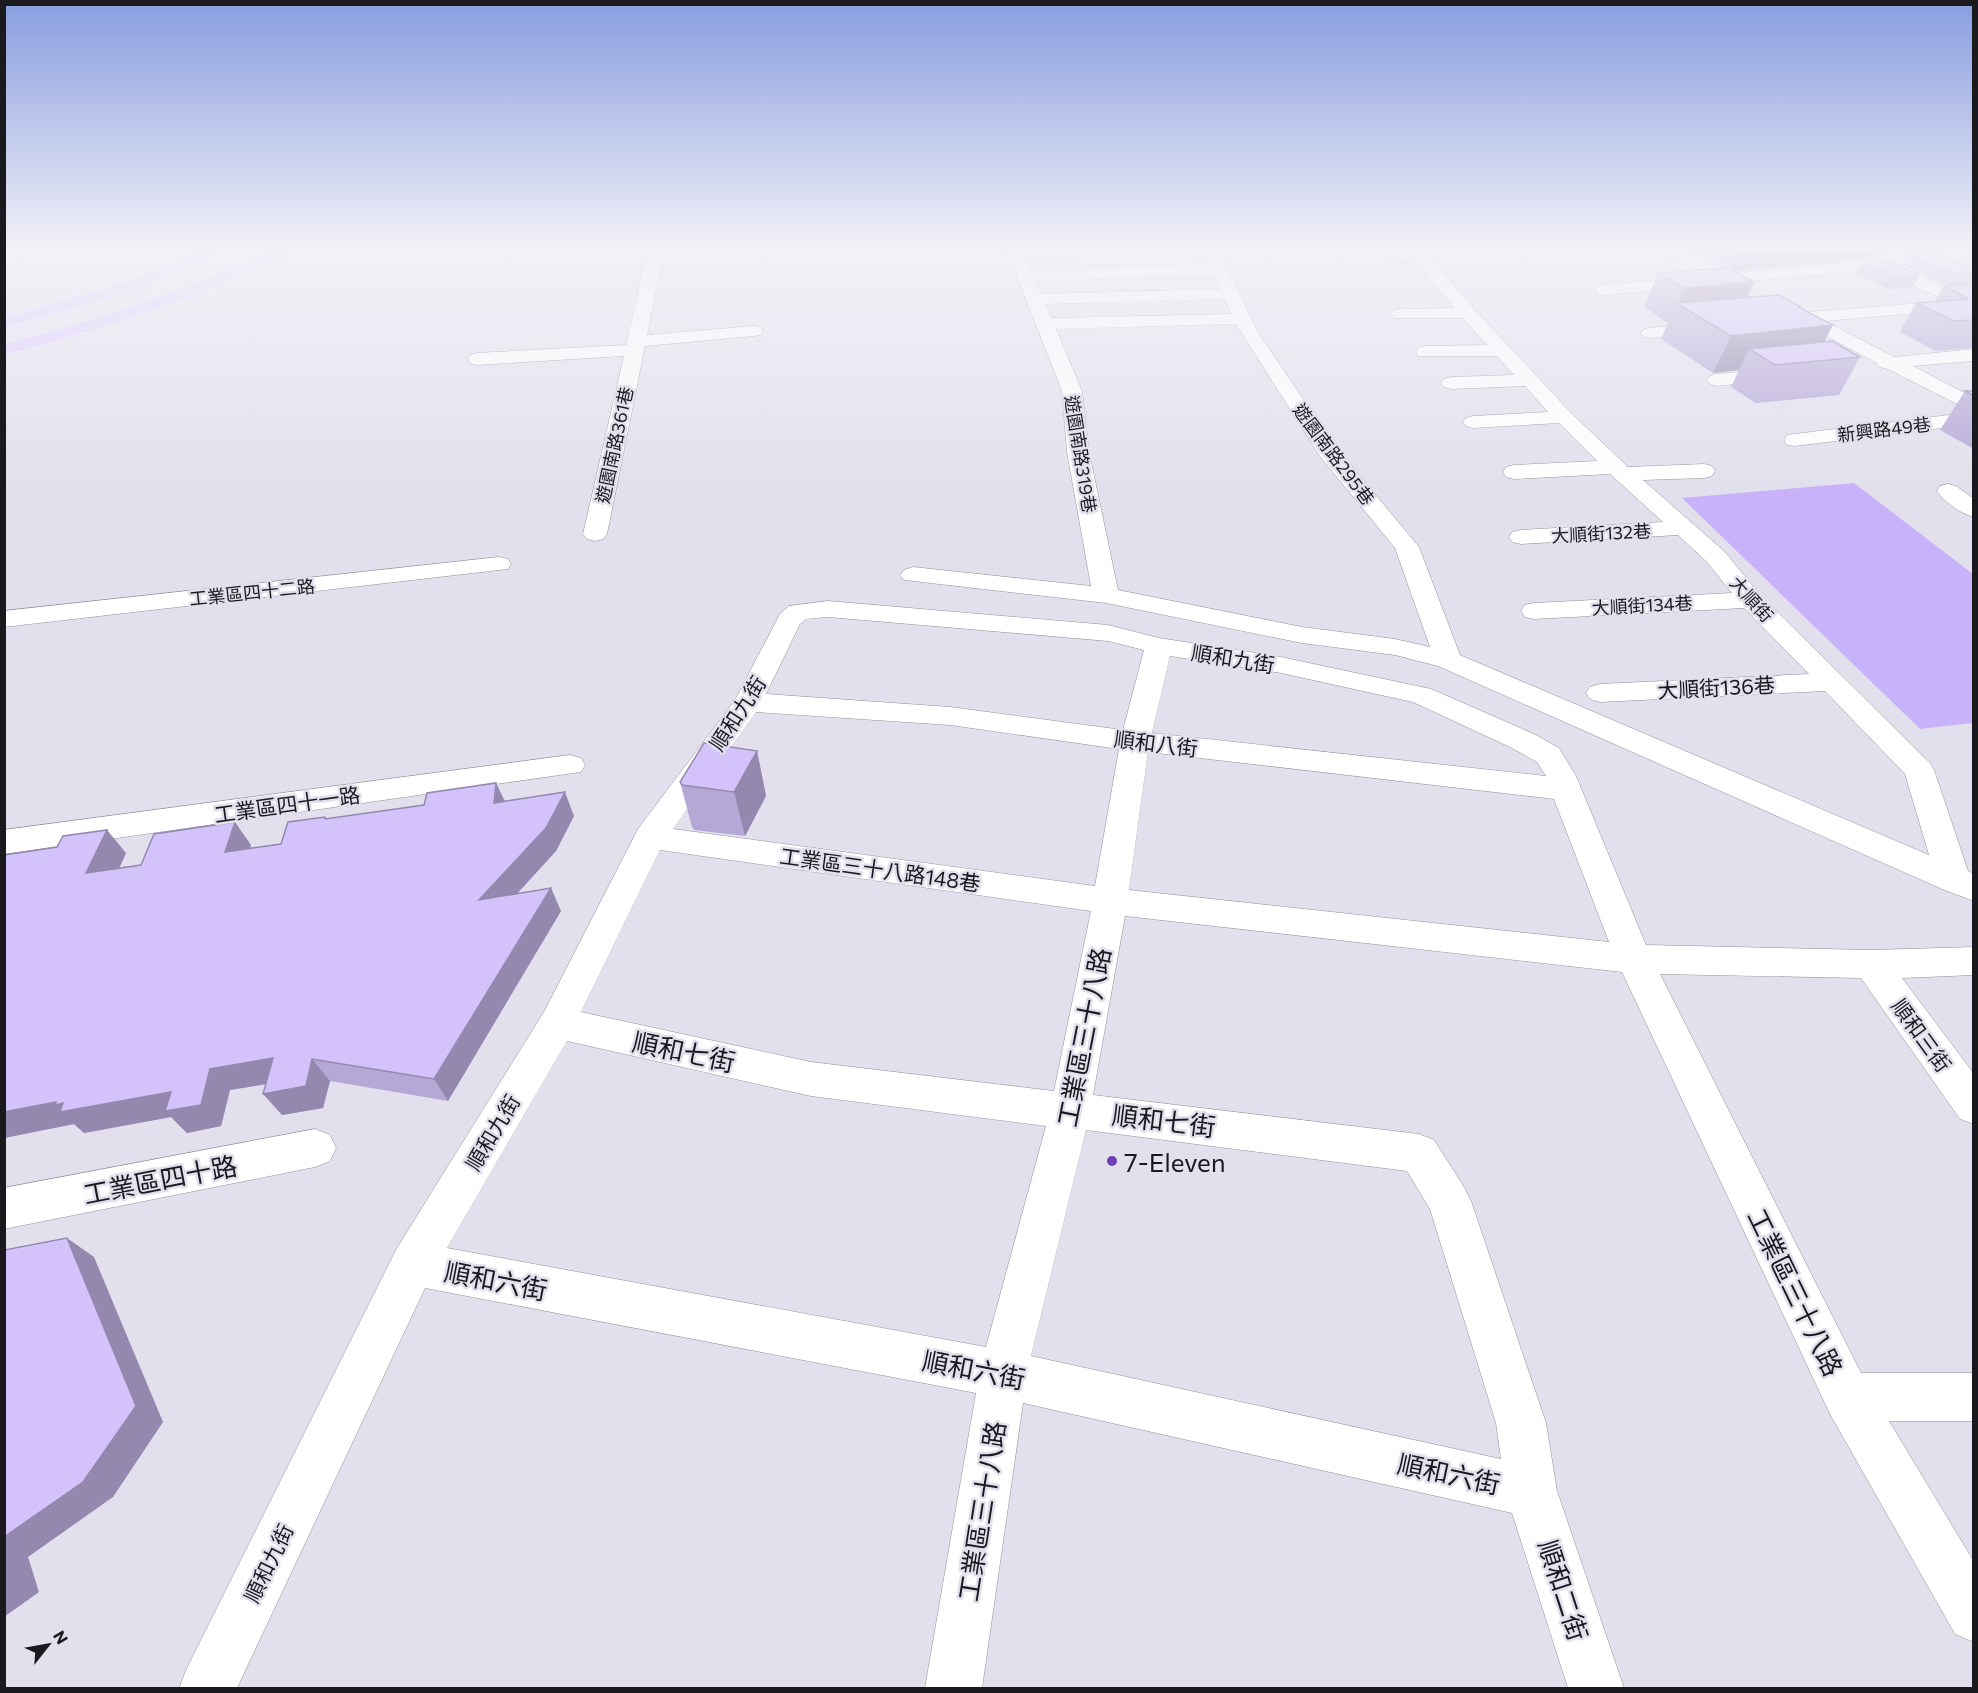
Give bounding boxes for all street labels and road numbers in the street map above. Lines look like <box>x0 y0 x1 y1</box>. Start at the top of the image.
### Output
street label: 遊園南路361巷 <box>591 385 637 505</box>
street label: 遊園南路319巷 <box>1061 394 1101 514</box>
street label: 遊園南路295巷 <box>1289 399 1379 509</box>
street label: 新興路49巷 <box>1836 412 1932 446</box>
street label: 大順街132巷 <box>1551 519 1651 547</box>
street label: 大順街 <box>1726 572 1778 626</box>
street label: 工業區四十二路 <box>188 574 316 610</box>
street label: 大順街134巷 <box>1591 591 1693 619</box>
street label: 順和九街 <box>1190 639 1276 677</box>
street label: 順和九街 <box>704 671 770 755</box>
street label: 大順街136巷 <box>1657 671 1775 703</box>
street label: 順和八街 <box>1113 725 1199 761</box>
street label: 工業區四十一路 <box>212 781 362 827</box>
street label: 工業區三十八路148巷 <box>778 843 982 895</box>
street label: 工業區三十八路 <box>1050 945 1116 1129</box>
street label: 順和三街 <box>1887 994 1957 1076</box>
street label: 順和七街 <box>630 1025 738 1077</box>
street label: 順和九街 <box>460 1090 524 1174</box>
street label: 順和七街 <box>1110 1098 1218 1142</box>
street label: 工業區四十路 <box>80 1149 240 1209</box>
street label: 工業區三十八路 <box>1742 1203 1850 1381</box>
street label: 順和六街 <box>442 1255 550 1305</box>
street label: 順和六街 <box>920 1344 1028 1394</box>
street label: 工業區三十八路 <box>951 1419 1011 1603</box>
street label: 順和六街 <box>1395 1447 1503 1499</box>
street label: 順和九街 <box>238 1520 298 1606</box>
street label: 順和二街 <box>1533 1536 1595 1644</box>

